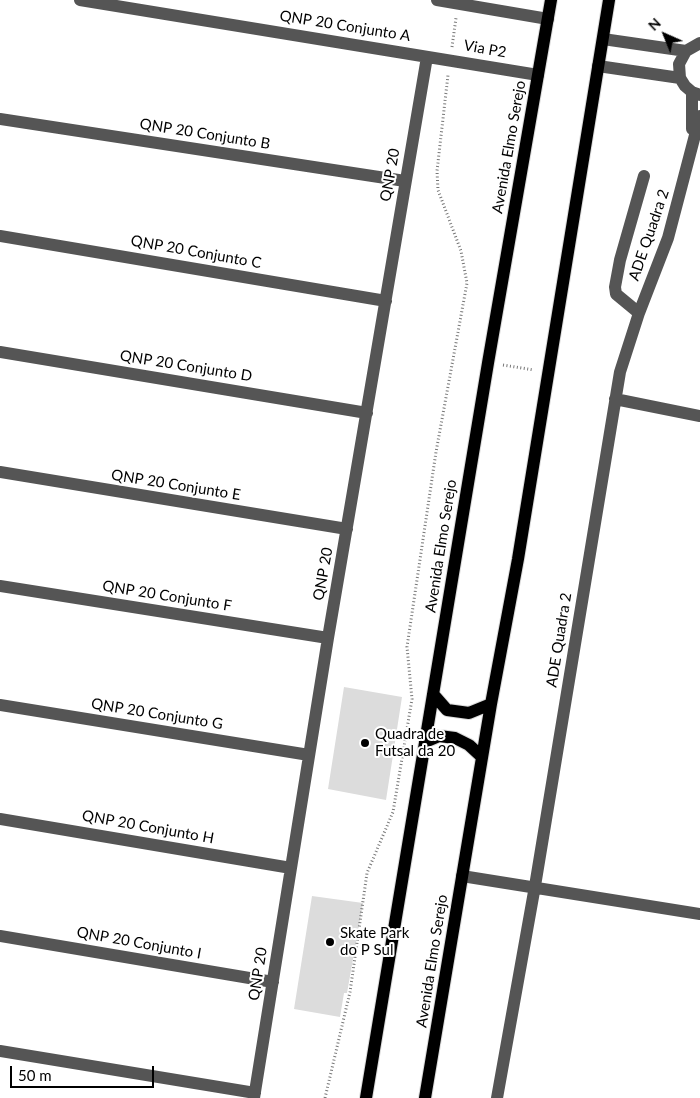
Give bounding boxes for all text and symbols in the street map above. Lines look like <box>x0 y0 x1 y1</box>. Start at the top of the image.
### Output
street label: QNP 20 Conjunto A <box>278 7 412 45</box>
north arrow <box>640 10 690 60</box>
text: N <box>644 14 664 34</box>
street label: Via P2 <box>462 36 508 62</box>
street label: Avenida Elmo Serejo <box>488 79 530 215</box>
street label: QNP 20 Conjunto B <box>138 115 272 153</box>
street label: QNP 20 <box>376 147 404 203</box>
street label: ADE Quadra 2 <box>625 187 673 283</box>
street label: QNP 20 Conjunto C <box>129 232 263 272</box>
street label: QNP 20 Conjunto D <box>119 347 253 385</box>
street label: QNP 20 Conjunto E <box>110 466 242 504</box>
street label: Avenida Elmo Serejo <box>422 478 460 614</box>
street label: QNP 20 <box>309 546 337 602</box>
street label: QNP 20 Conjunto F <box>101 577 233 615</box>
street label: ADE Quadra 2 <box>543 591 575 689</box>
street label: QNP 20 Conjunto G <box>90 695 224 733</box>
place label: Quadra de Futsal da 20 <box>375 725 455 760</box>
marker: Quadra de Futsal da 20 <box>359 737 371 749</box>
street label: QNP 20 Conjunto H <box>81 807 215 847</box>
street label: Avenida Elmo Serejo <box>413 893 451 1029</box>
street label: QNP 20 Conjunto I <box>75 923 203 963</box>
place label: Skate Park do P Sul <box>340 924 409 959</box>
marker: Skate Park do P Sul <box>324 936 336 948</box>
street label: QNP 20 <box>245 946 271 1002</box>
scale bar <box>12 1056 156 1088</box>
text: 50 m <box>18 1066 52 1084</box>

